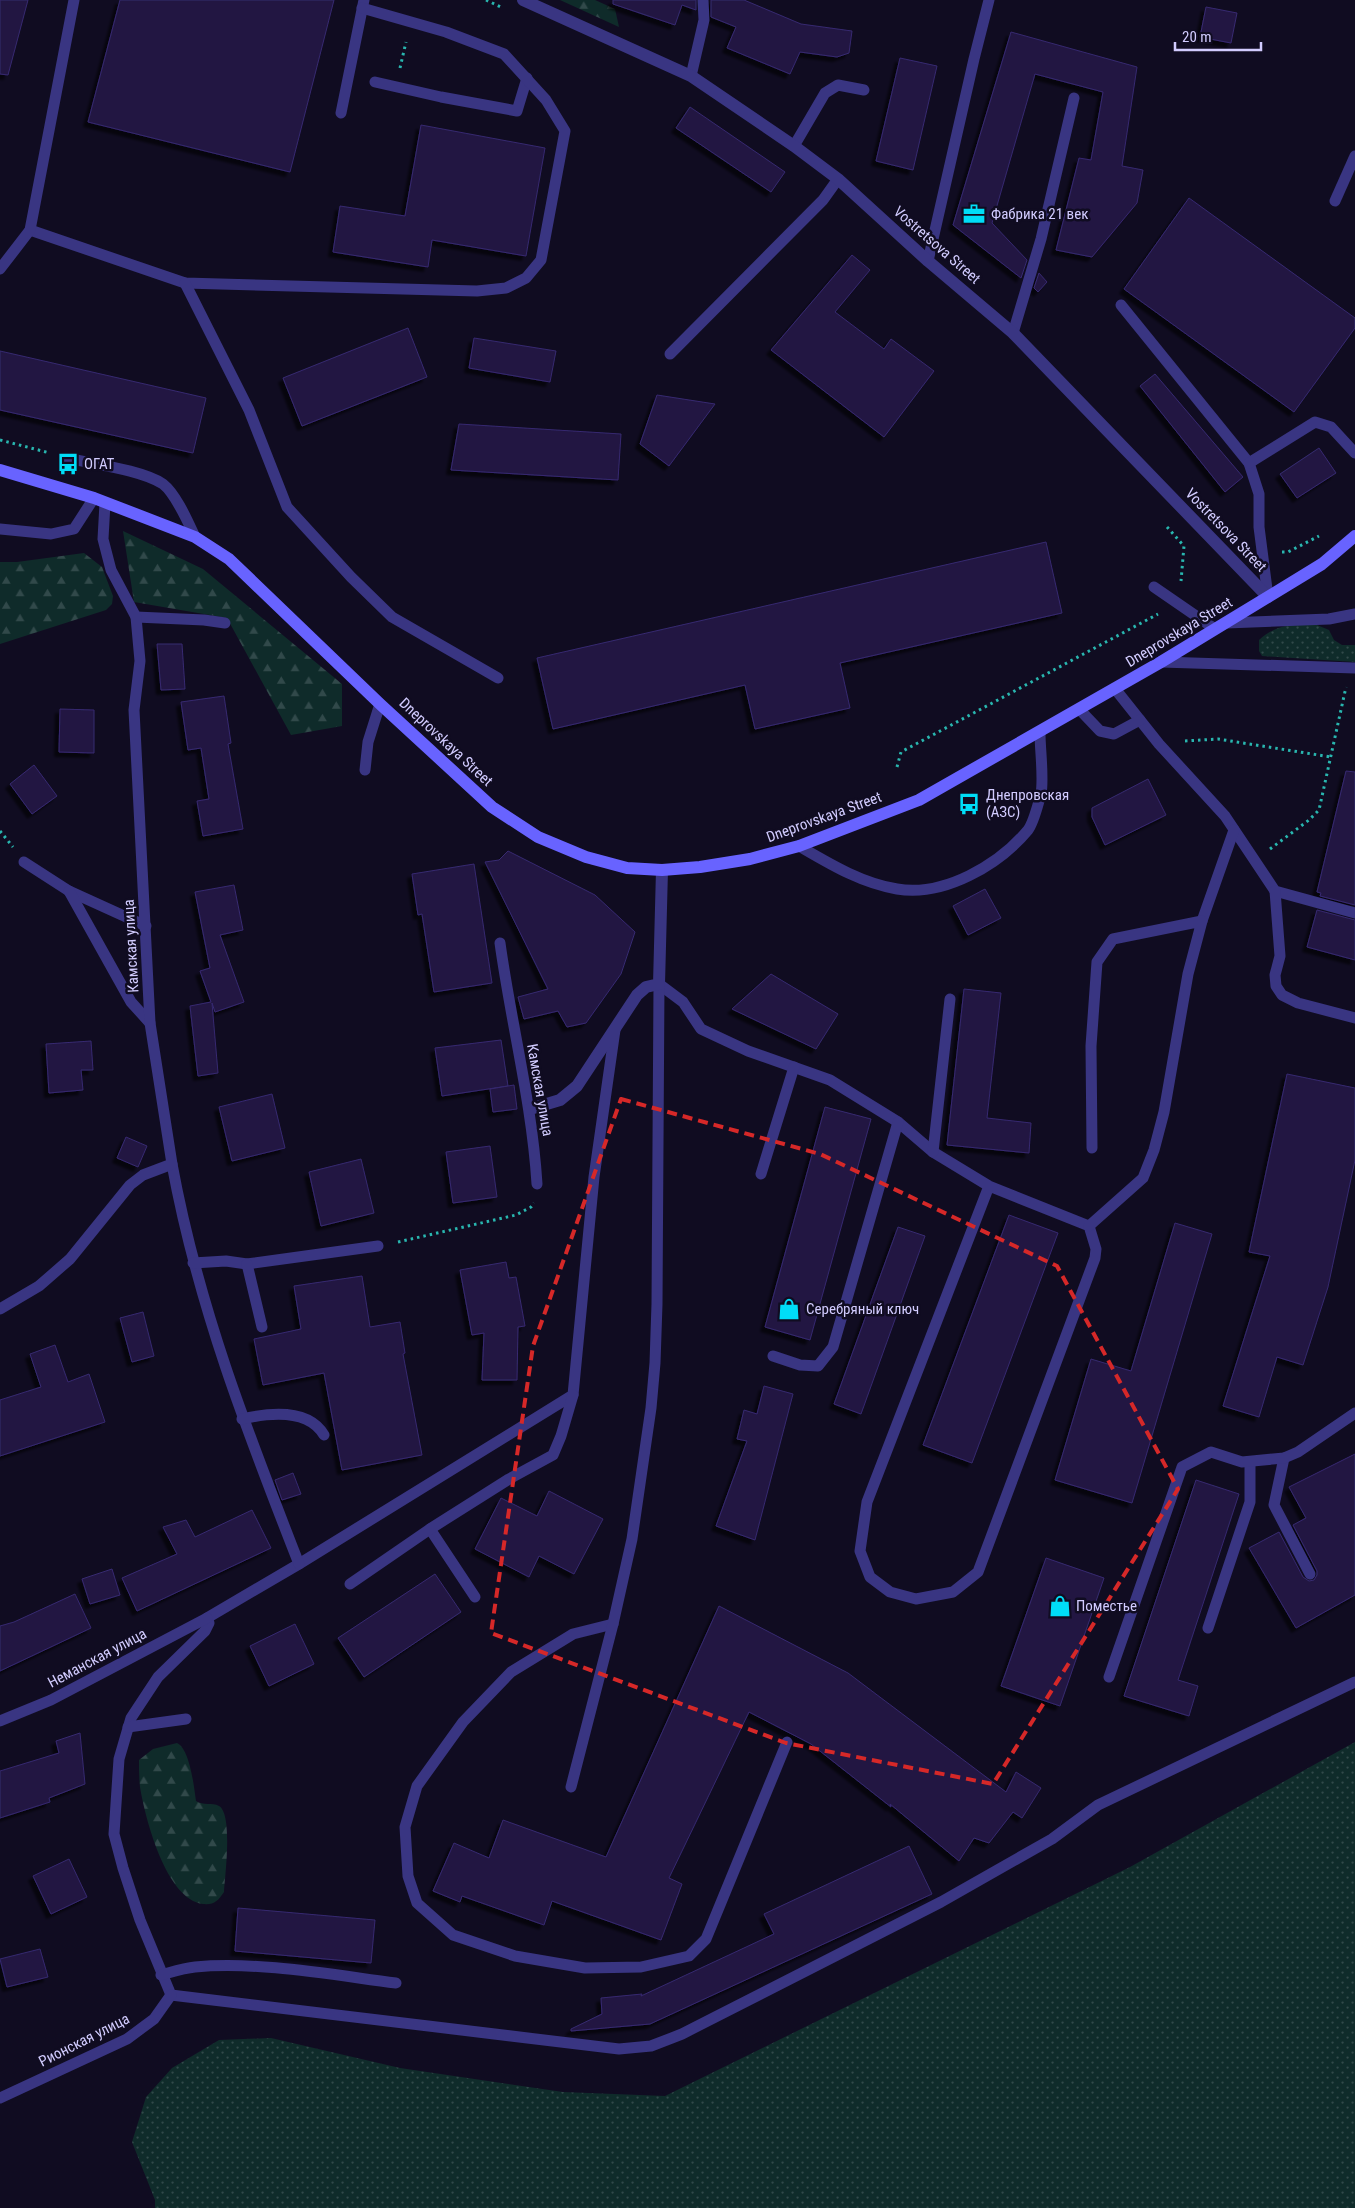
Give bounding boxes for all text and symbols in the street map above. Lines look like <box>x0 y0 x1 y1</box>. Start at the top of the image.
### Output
scale bar <box>1175 20 1261 52</box>
text: 20 m <box>1182 28 1212 46</box>
office icon: Фабрика 21 век <box>961 201 987 227</box>
street label: Vostretsova Street <box>890 202 984 288</box>
place label: Фабрика 21 век <box>991 205 1088 223</box>
bus stop icon: ОГАТ <box>55 451 81 477</box>
place label: ОГАТ <box>84 455 115 473</box>
street label: Vostretsova Street <box>1182 484 1270 576</box>
street label: Dneprovskaya Street <box>1122 593 1236 671</box>
street label: Dneprovskaya Street <box>396 694 496 790</box>
place label: Днепровская (АЗС) <box>986 786 1069 821</box>
street label: Dneprovskaya Street <box>764 788 884 846</box>
bus stop icon: Днепровская (АЗС) <box>956 791 982 817</box>
street label: Камская улица <box>120 899 142 993</box>
street label: Камская улица <box>523 1042 557 1138</box>
shop icon: Серебряный ключ <box>776 1296 802 1322</box>
place label: Серебряный ключ <box>806 1300 919 1318</box>
shop icon: Поместье <box>1047 1593 1073 1619</box>
place label: Поместье <box>1076 1597 1137 1615</box>
street label: Неманская улица <box>45 1624 149 1692</box>
street label: Рионская улица <box>36 2009 132 2071</box>

